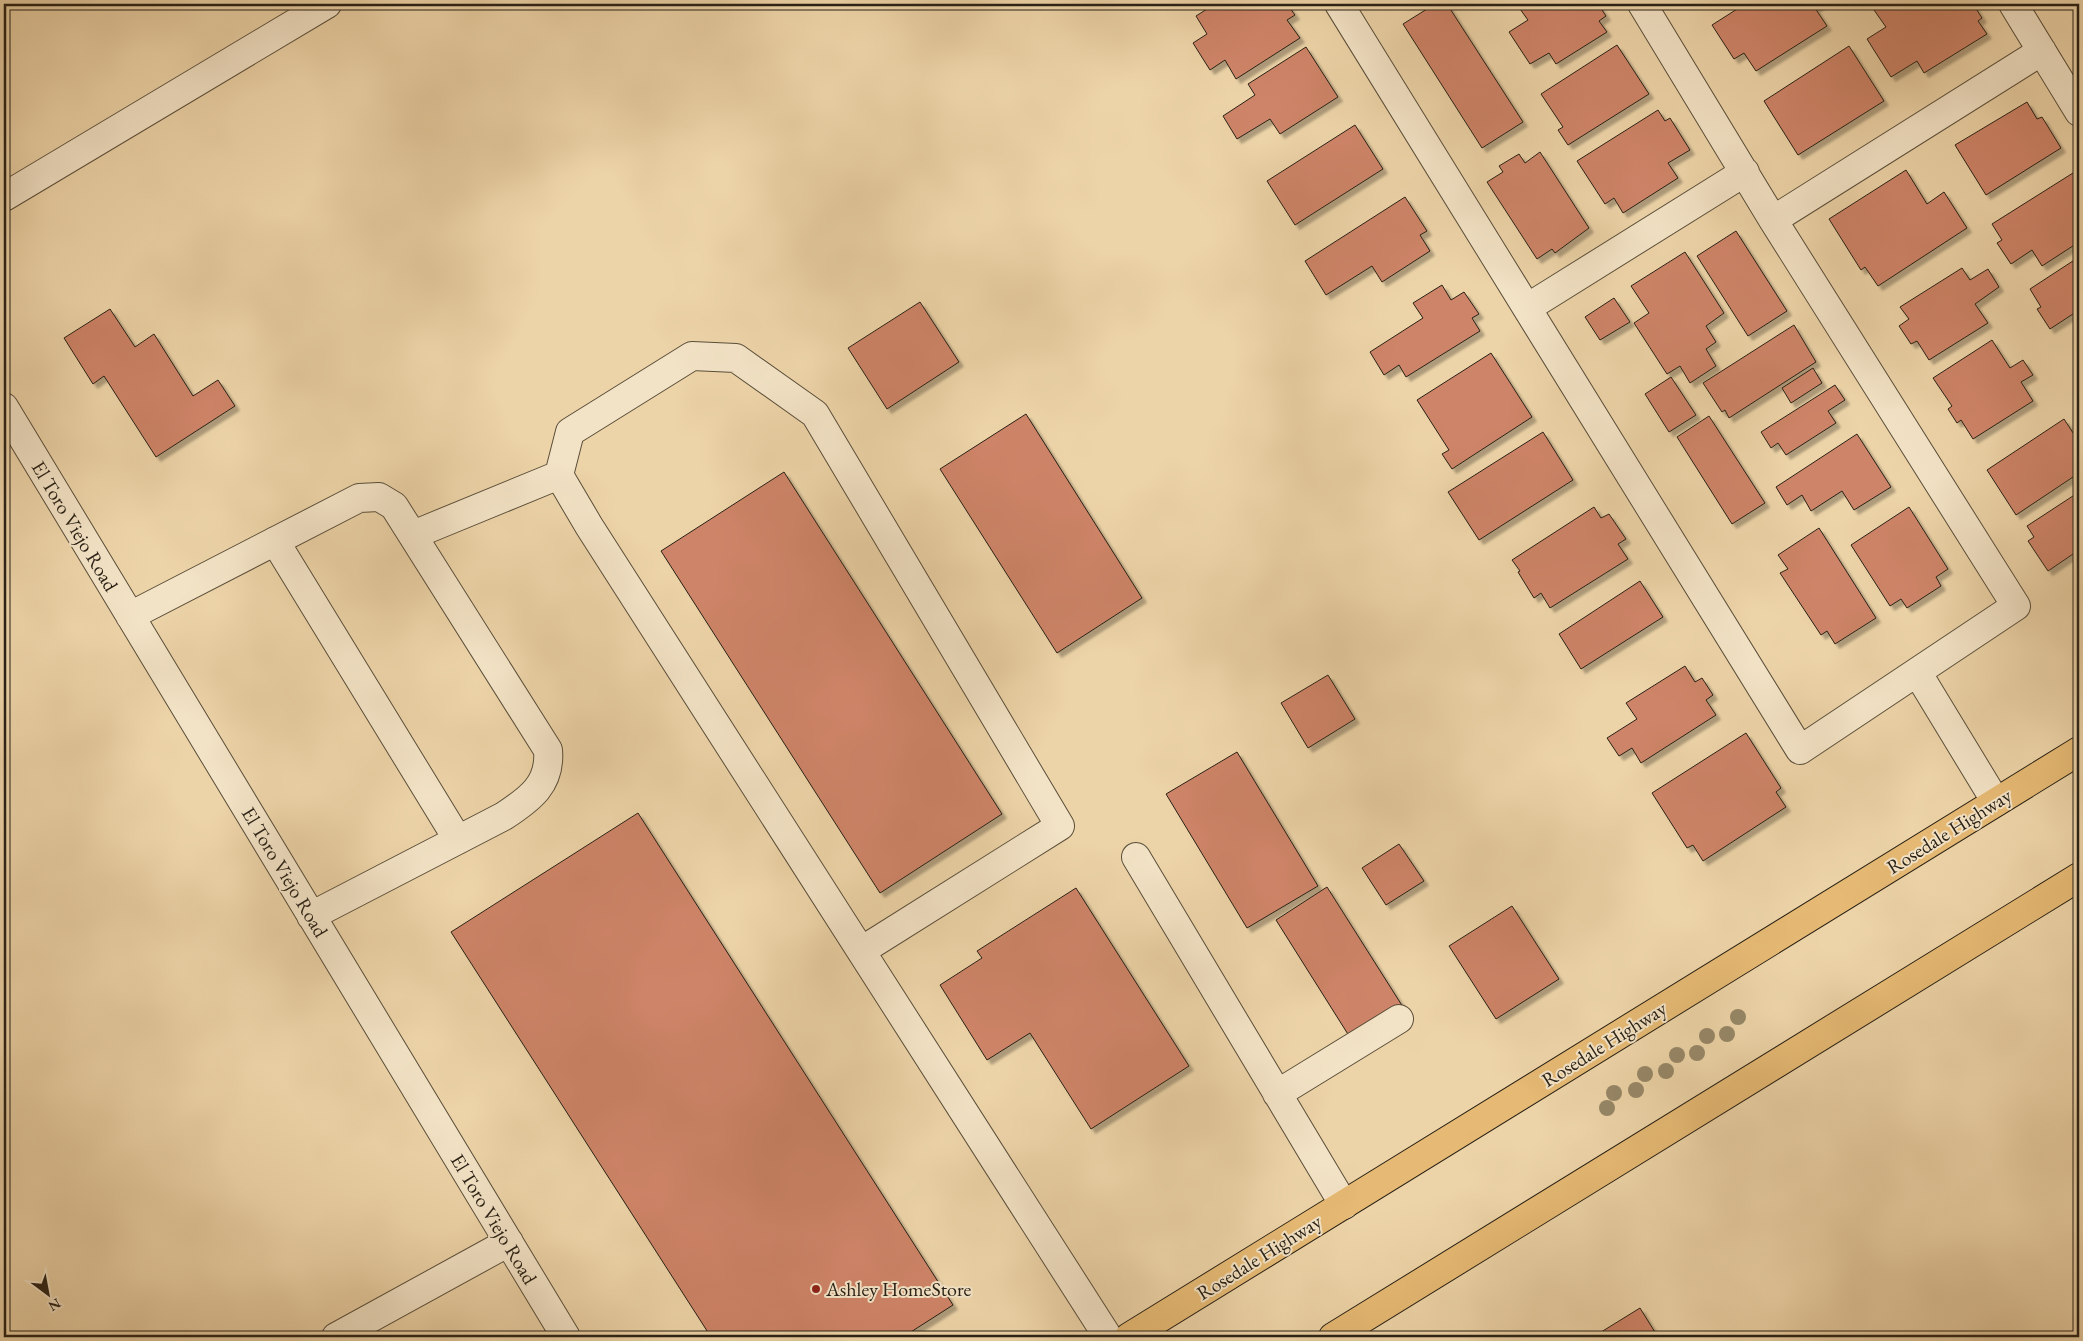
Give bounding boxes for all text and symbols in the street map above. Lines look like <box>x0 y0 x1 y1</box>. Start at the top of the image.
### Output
street label: El Toro Viejo Road <box>26 456 125 597</box>
street label: Rosedale Highway <box>1882 782 2016 880</box>
street label: El Toro Viejo Road <box>236 802 335 943</box>
street label: Rosedale Highway <box>1537 995 1671 1093</box>
street label: El Toro Viejo Road <box>445 1149 544 1290</box>
street label: Rosedale Highway <box>1192 1208 1326 1306</box>
north arrow <box>22 1268 72 1318</box>
place label: Ashley HomeStore <box>825 1276 972 1302</box>
marker: Ashley HomeStore <box>810 1283 822 1295</box>
text: N <box>45 1294 64 1316</box>

